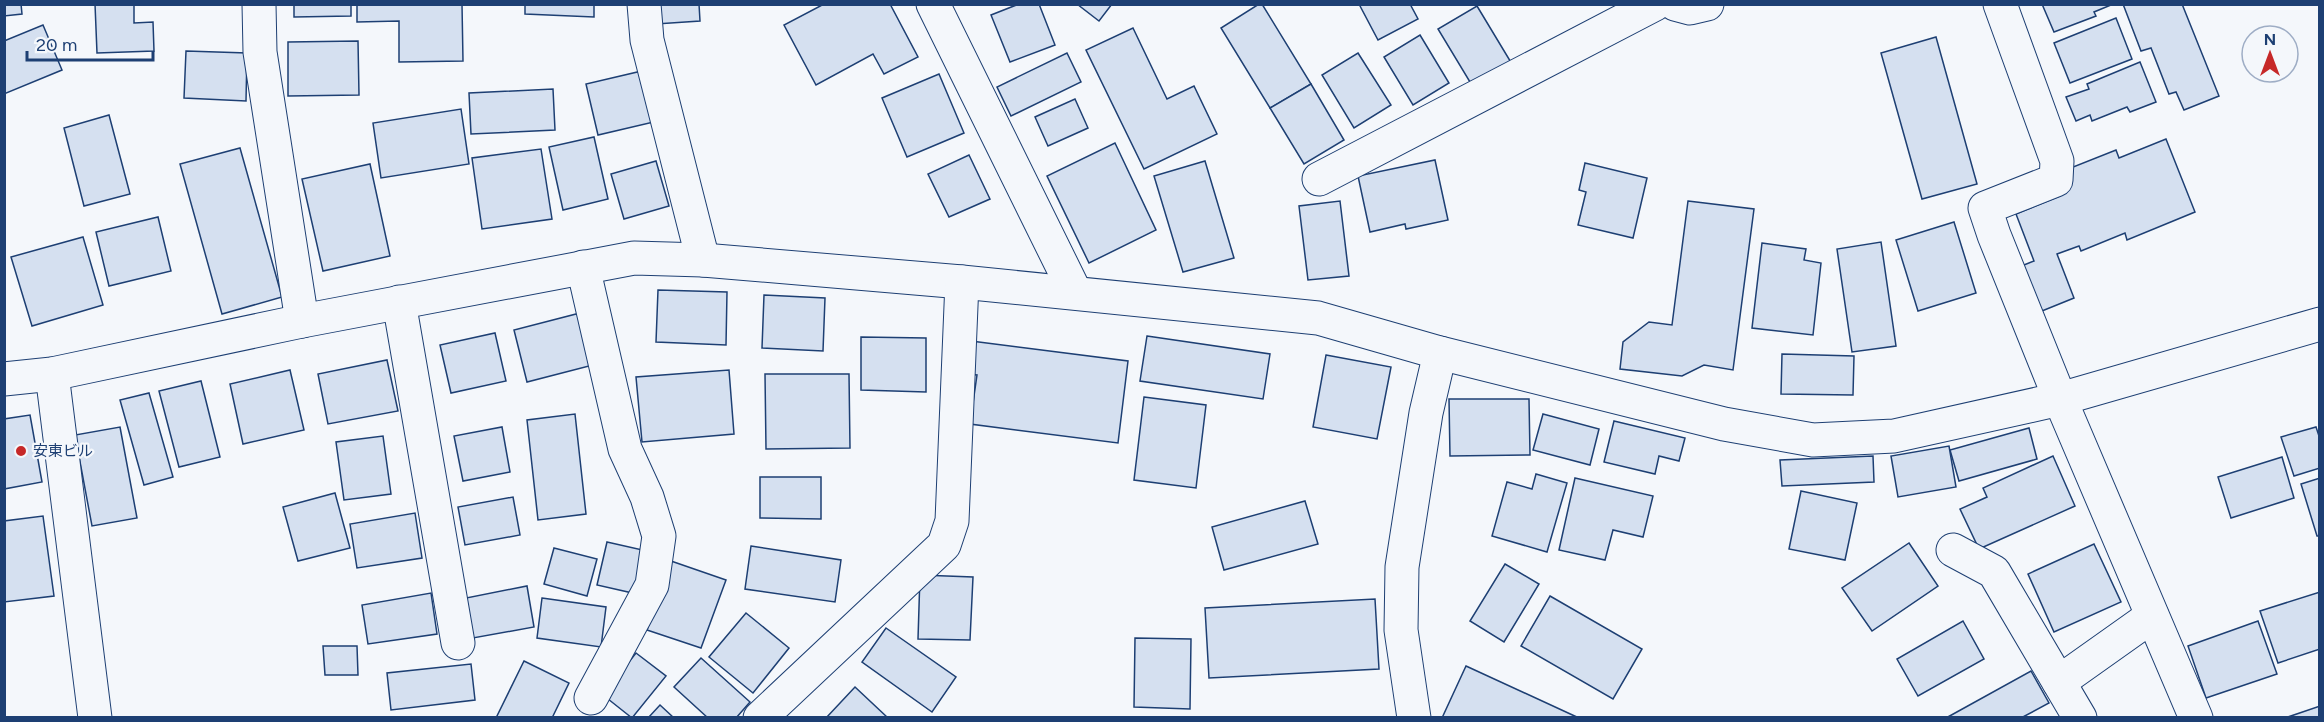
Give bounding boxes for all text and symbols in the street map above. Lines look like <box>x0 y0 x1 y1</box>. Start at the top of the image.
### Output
scale bar <box>27 24 153 62</box>
north arrow <box>2240 24 2300 84</box>
text: N <box>2264 30 2276 49</box>
text: 20 m <box>36 34 77 56</box>
place label: 安東ビル <box>33 442 93 460</box>
marker: 安東ビル <box>14 444 28 458</box>

